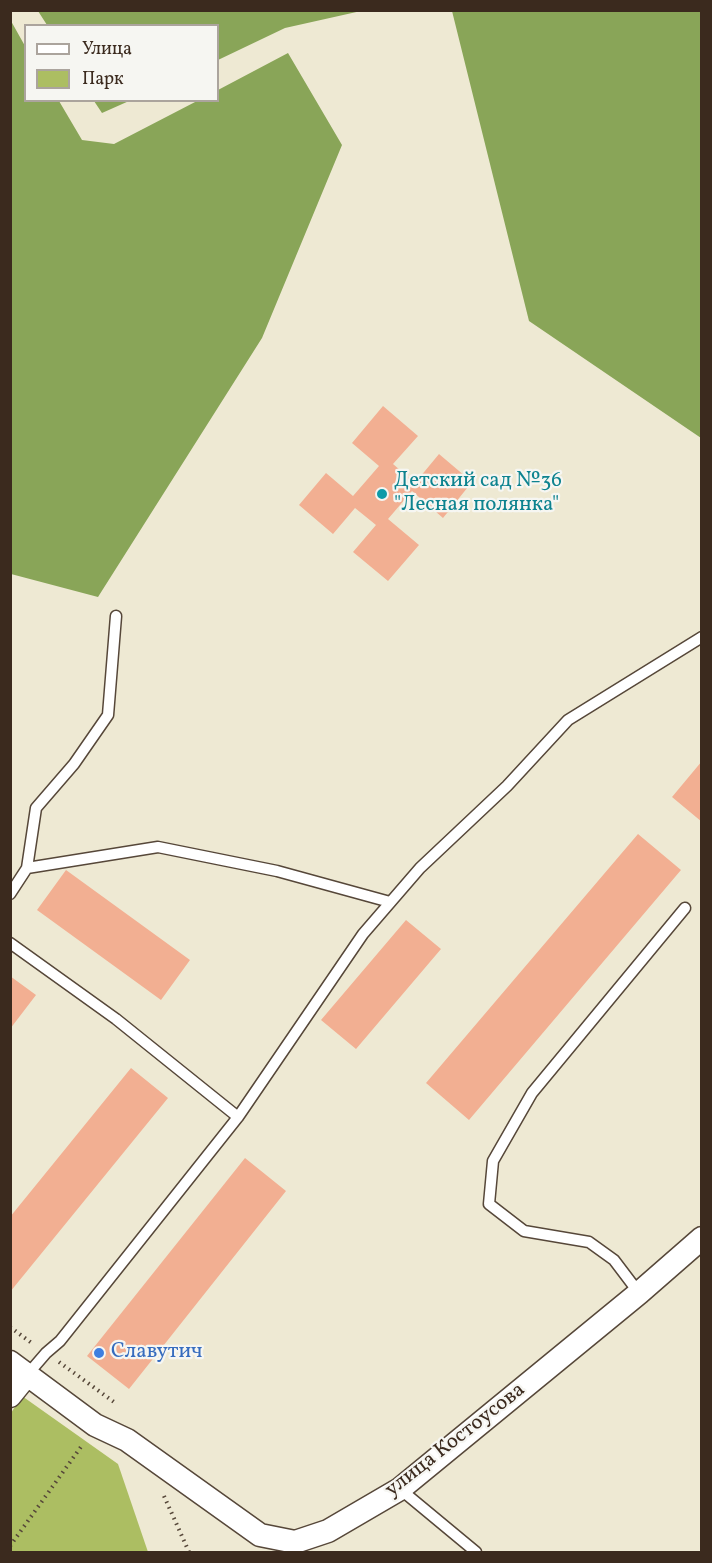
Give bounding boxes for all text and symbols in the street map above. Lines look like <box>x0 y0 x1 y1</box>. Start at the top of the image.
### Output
legend <box>24 24 219 102</box>
text: Улица <box>82 37 132 62</box>
text: Парк <box>82 67 124 92</box>
place label: Детский сад №36 "Лесная полянка" <box>394 469 562 519</box>
marker: Детский сад №36 "Лесная полянка" <box>375 487 389 501</box>
place label: Славутич <box>111 1340 202 1366</box>
marker: Славутич <box>92 1346 106 1360</box>
street label: улица Костоусова <box>381 1378 531 1504</box>

